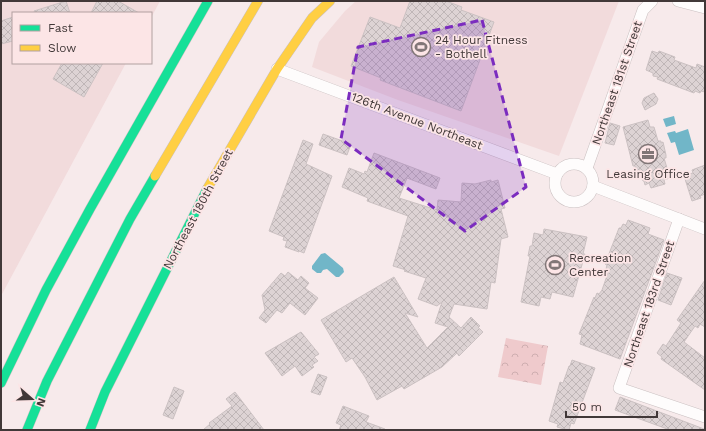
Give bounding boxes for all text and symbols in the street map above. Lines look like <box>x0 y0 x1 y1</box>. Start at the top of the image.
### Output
legend <box>12 12 152 64</box>
street label: Northeast 181st Street <box>589 19 645 147</box>
text: Fast <box>48 21 73 35</box>
place label: 24 Hour Fitness - Bothell <box>435 33 528 61</box>
sports icon: 24 Hour Fitness - Bothell <box>410 36 432 58</box>
text: Slow <box>48 41 76 55</box>
street label: 126th Avenue Northeast <box>349 89 485 153</box>
office icon: Leasing Office <box>637 143 659 165</box>
street label: Northeast 180th Street <box>160 147 236 271</box>
place label: Leasing Office <box>606 167 690 181</box>
street label: Northeast 183rd Street <box>621 239 677 369</box>
place label: Recreation Center <box>569 251 631 279</box>
sports icon: Recreation Center <box>544 254 566 276</box>
north arrow <box>12 379 52 419</box>
scale bar <box>566 393 657 419</box>
text: N <box>33 396 48 408</box>
text: 50 m <box>572 400 602 414</box>

